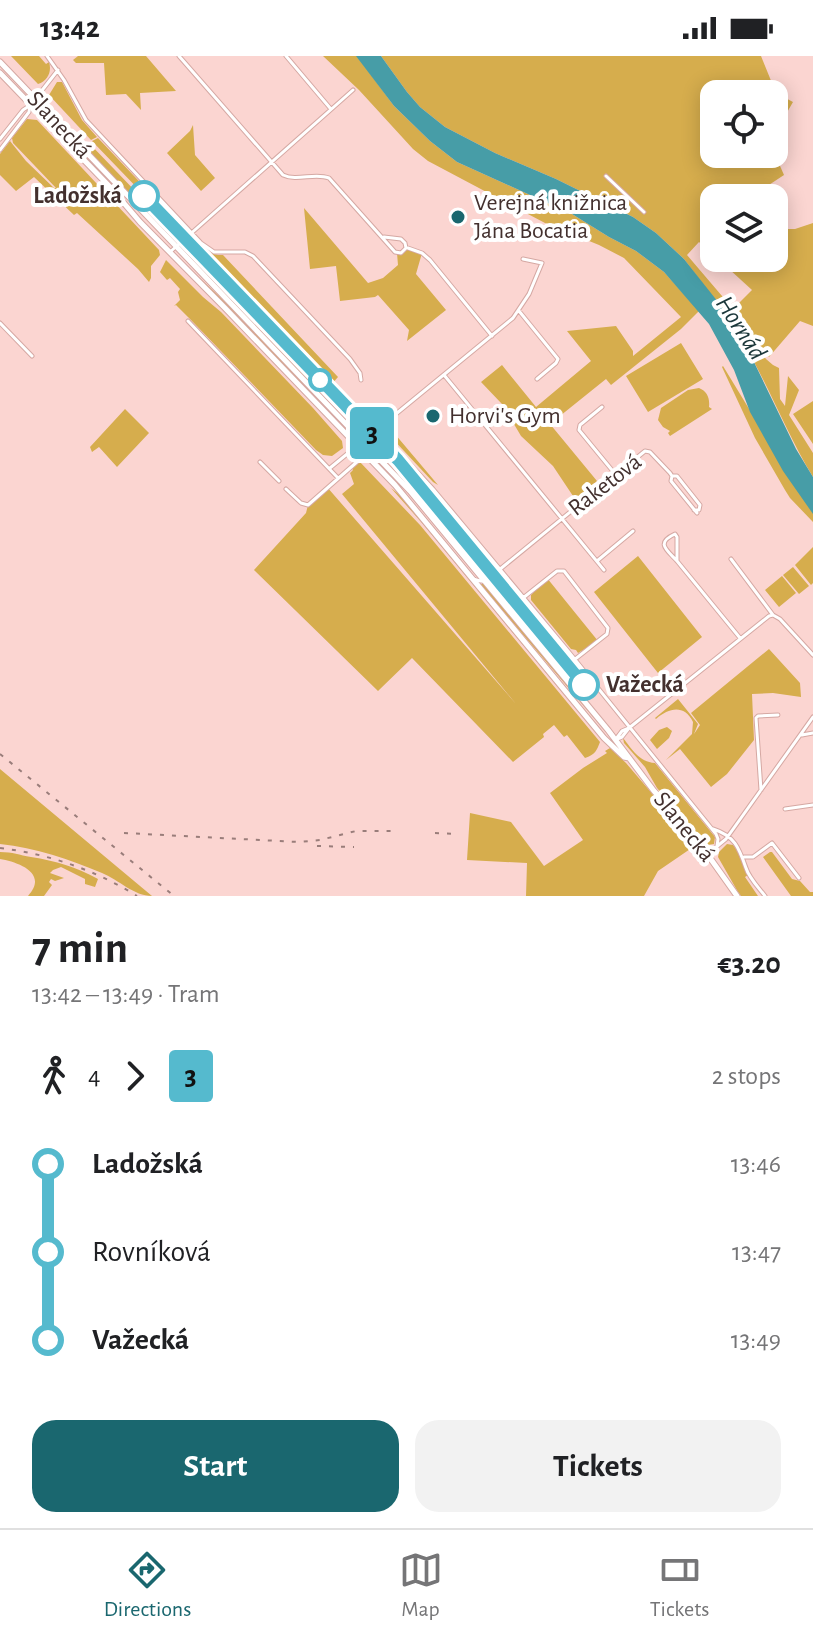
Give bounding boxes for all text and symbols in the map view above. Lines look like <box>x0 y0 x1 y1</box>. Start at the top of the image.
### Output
text: 13:42 <box>40 13 100 43</box>
map controls <box>700 80 788 272</box>
button: locate <box>700 80 788 168</box>
street label: Slanecká <box>22 87 96 163</box>
marker: Ladožská <box>129 181 159 211</box>
place label: Ladožská <box>33 184 122 208</box>
button: layers <box>700 184 788 272</box>
place label: Verejná knižnica Jána Bocatia <box>474 191 627 243</box>
marker: Verejná knižnica Jána Bocatia <box>449 208 467 226</box>
water label: Hornád <box>711 291 771 365</box>
unlabelled marker <box>309 369 331 391</box>
place label: Horvi's Gym <box>449 404 561 428</box>
line badge: 3 <box>346 407 398 459</box>
marker: Horvi's Gym <box>424 407 442 425</box>
text: 3 <box>366 419 378 447</box>
street label: Raketová <box>564 449 646 521</box>
marker: Važecká <box>569 670 599 700</box>
place label: Važecká <box>606 673 684 697</box>
street label: Slanecká <box>649 788 719 866</box>
text: 7 min <box>32 927 128 971</box>
text: €3.20 <box>717 949 781 979</box>
text: 13:42 – 13:49 · Tram <box>32 981 220 1007</box>
icon: walk <box>32 1054 76 1098</box>
icon: forward <box>113 1054 157 1098</box>
text: 3 <box>185 1062 197 1090</box>
text: 4 <box>88 1063 101 1089</box>
text: 2 stops <box>712 1063 781 1089</box>
text: Ladožská <box>92 1149 203 1179</box>
text: 13:46 <box>731 1151 781 1177</box>
text: Rovníková <box>92 1237 211 1267</box>
text: 13:47 <box>732 1239 781 1265</box>
text: Važecká <box>92 1325 189 1355</box>
text: 13:49 <box>731 1327 781 1353</box>
button: Start <box>32 1420 399 1512</box>
button: Tickets <box>415 1420 781 1512</box>
tab: Directions <box>104 1548 191 1622</box>
tab: Map <box>399 1548 443 1622</box>
tab: Tickets <box>650 1548 709 1622</box>

